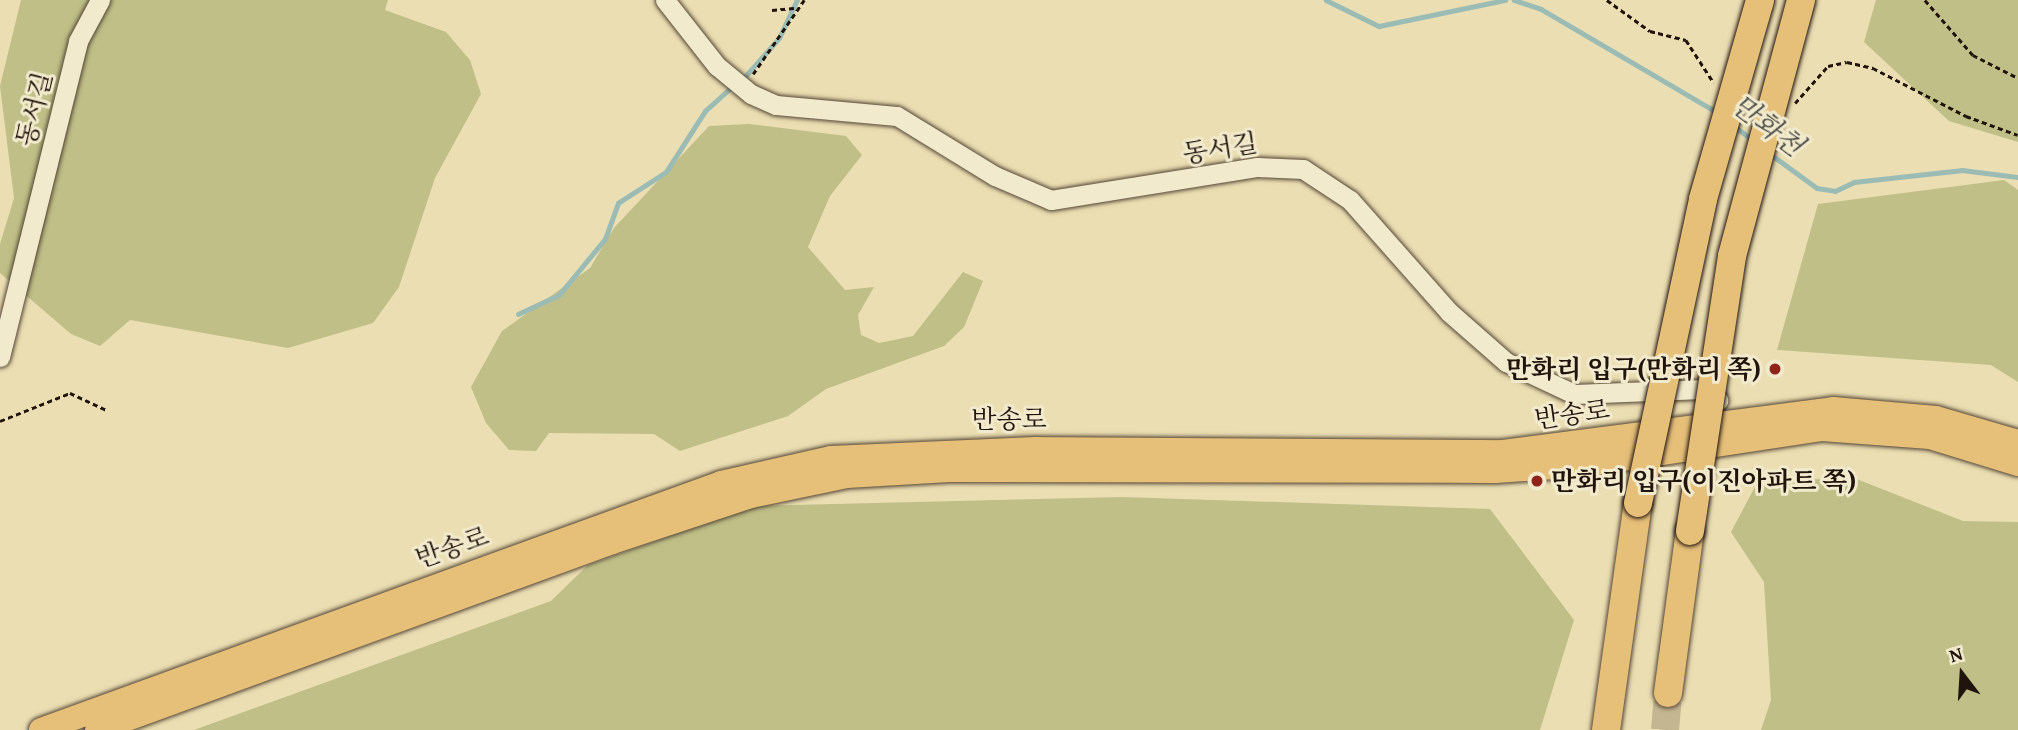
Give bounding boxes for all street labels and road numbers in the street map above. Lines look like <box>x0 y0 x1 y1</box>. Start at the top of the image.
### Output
street label: 동서길 <box>10 69 58 149</box>
street label: 동서길 <box>1180 127 1260 169</box>
street label: 반송로 <box>1533 393 1611 435</box>
street label: 반송로 <box>971 403 1047 435</box>
street label: 반송로 <box>411 520 493 574</box>

